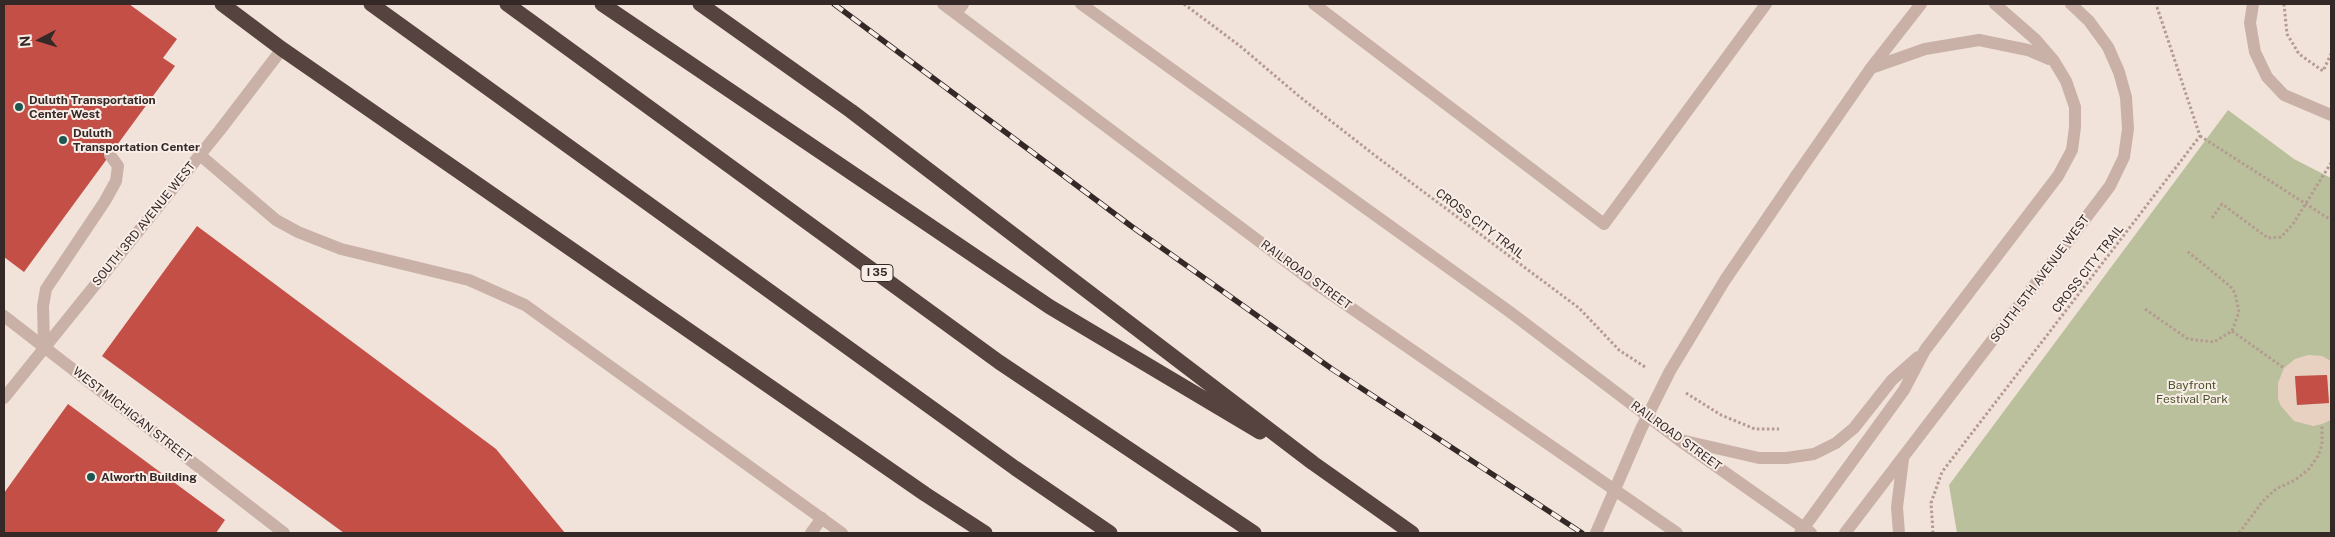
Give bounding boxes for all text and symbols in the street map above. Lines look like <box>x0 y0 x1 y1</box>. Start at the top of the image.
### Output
north arrow <box>15 15 65 65</box>
text: N <box>17 35 34 47</box>
place label: Duluth Transportation Center West <box>29 93 156 121</box>
marker: Duluth Transportation Center West <box>13 101 25 113</box>
place label: Duluth Transportation Center <box>73 126 200 154</box>
marker: Duluth Transportation Center <box>57 134 69 146</box>
street label: SOUTH 3RD AVENUE WEST <box>89 159 199 289</box>
street label: CROSS CITY TRAIL <box>1433 186 1527 262</box>
street label: SOUTH 5TH AVENUE WEST <box>1987 213 2093 345</box>
street label: CROSS CITY TRAIL <box>2049 222 2127 316</box>
street label: RAILROAD STREET <box>1258 237 1354 313</box>
road number: I 35 <box>861 264 893 282</box>
street label: WEST MICHIGAN STREET <box>70 364 194 466</box>
park label: Bayfront Festival Park <box>2156 378 2228 406</box>
street label: RAILROAD STREET <box>1628 398 1724 474</box>
place label: Alworth Building <box>101 470 197 484</box>
marker: Alworth Building <box>85 471 97 483</box>

